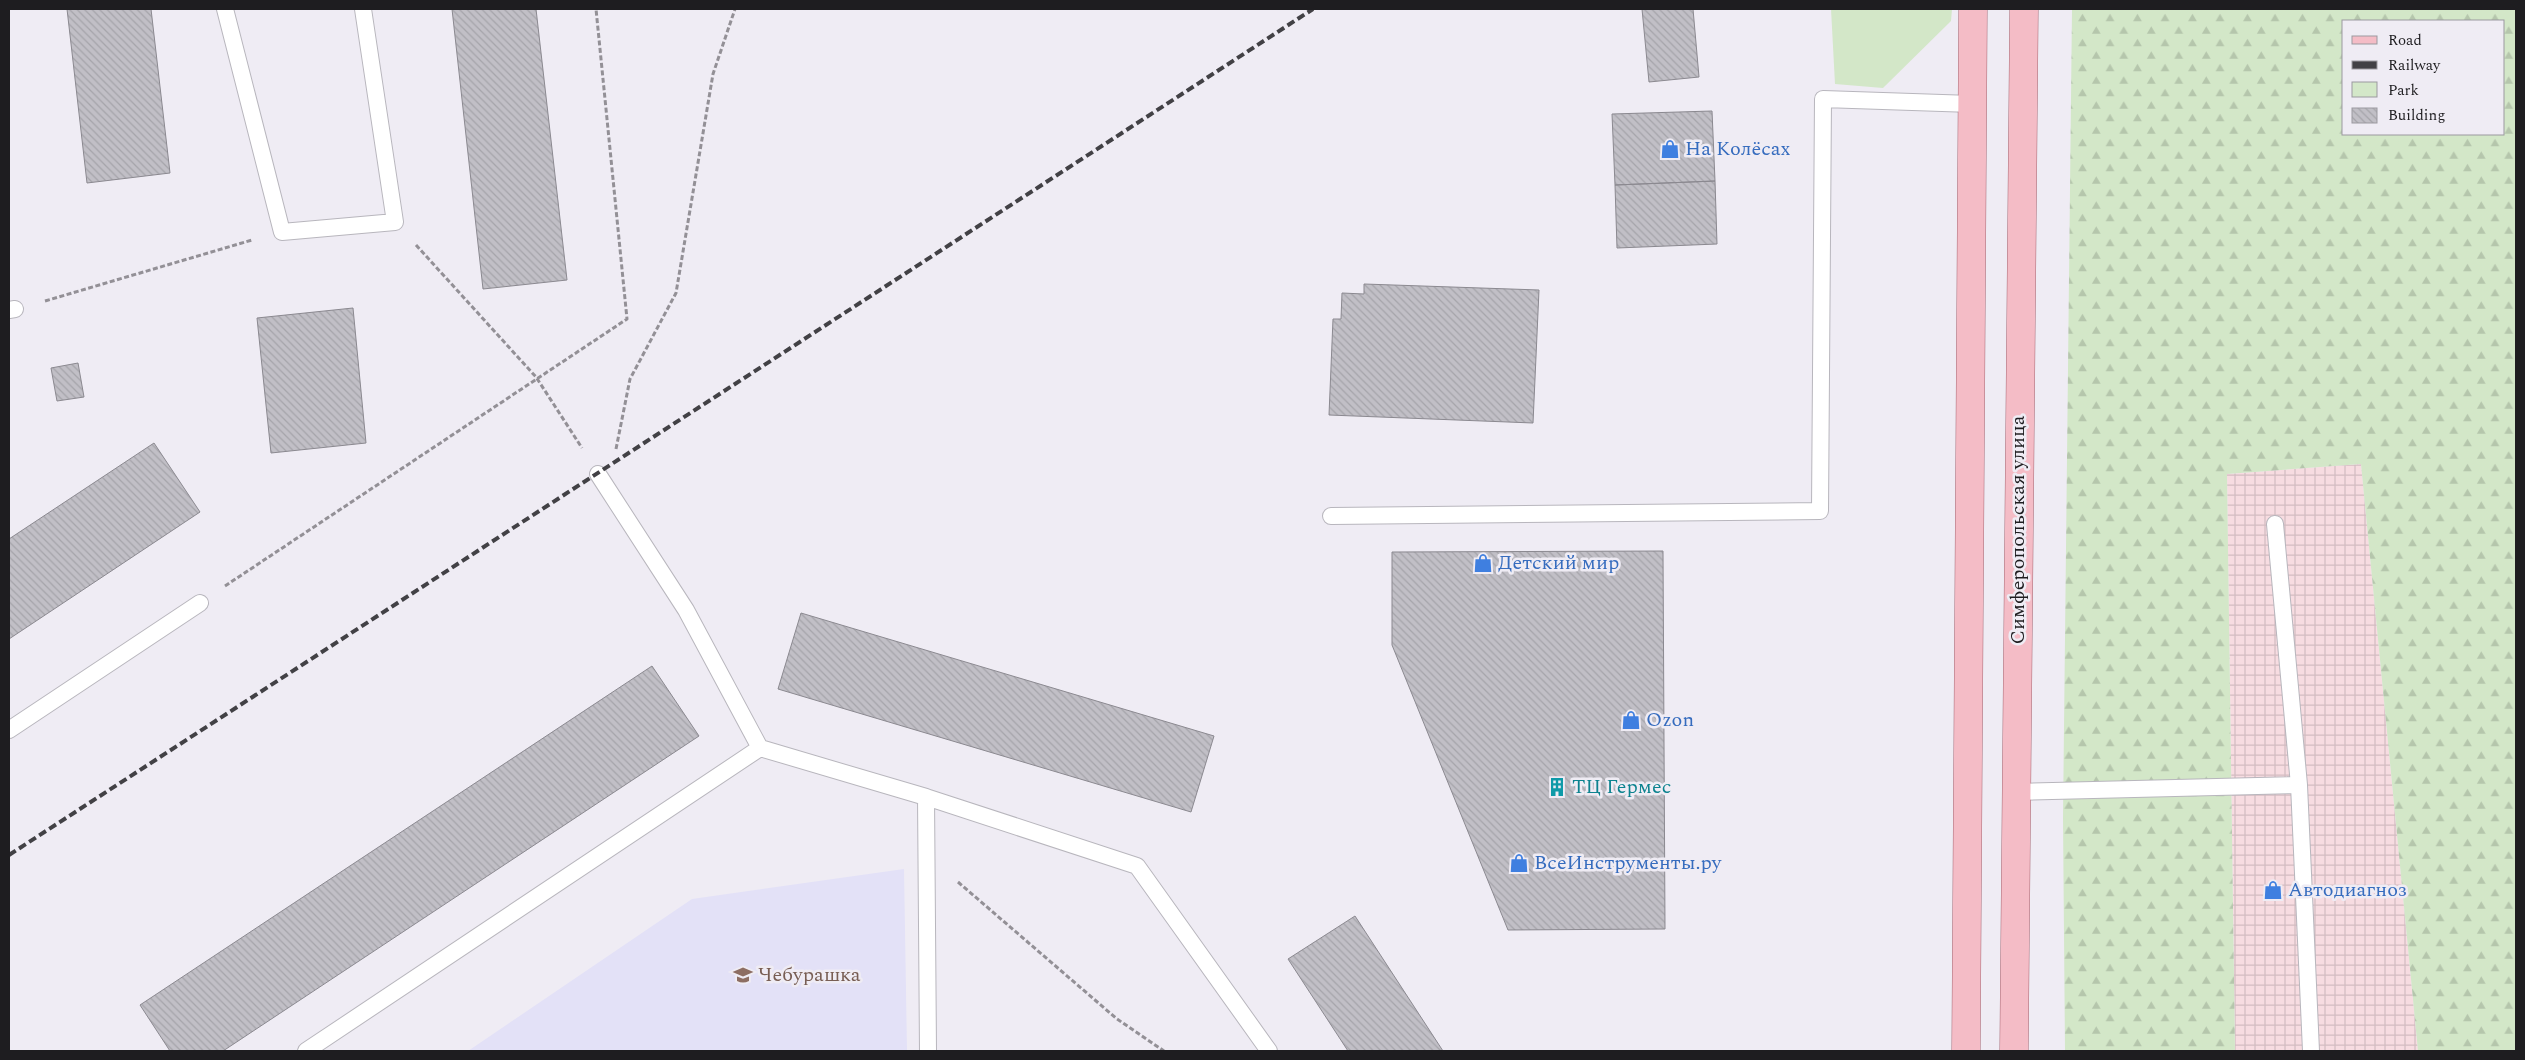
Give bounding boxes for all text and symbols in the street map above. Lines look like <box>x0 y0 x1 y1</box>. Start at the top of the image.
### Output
legend <box>2342 20 2505 135</box>
text: Road <box>2388 29 2422 52</box>
text: Railway <box>2388 54 2441 77</box>
text: Park <box>2388 79 2419 102</box>
text: Building <box>2388 104 2445 127</box>
place label: На Колёсах <box>1685 134 1790 164</box>
shop icon: На Колёсах <box>1659 138 1681 160</box>
street label: Симферопольская улица <box>2003 415 2033 645</box>
place label: Детский мир <box>1498 548 1619 578</box>
shop icon: Детский мир <box>1472 552 1494 574</box>
place label: Ozon <box>1646 705 1694 735</box>
shop icon: Ozon <box>1620 709 1642 731</box>
place label: ТЦ Гермес <box>1572 772 1671 802</box>
building icon: ТЦ Гермес <box>1546 776 1568 798</box>
place label: ВсеИнструменты.ру <box>1534 848 1723 878</box>
shop icon: ВсеИнструменты.ру <box>1508 852 1530 874</box>
place label: Автодиагноз <box>2288 875 2407 905</box>
shop icon: Автодиагноз <box>2262 879 2284 901</box>
place label: Чебурашка <box>758 960 861 990</box>
school or university icon: Чебурашка <box>732 964 754 986</box>

